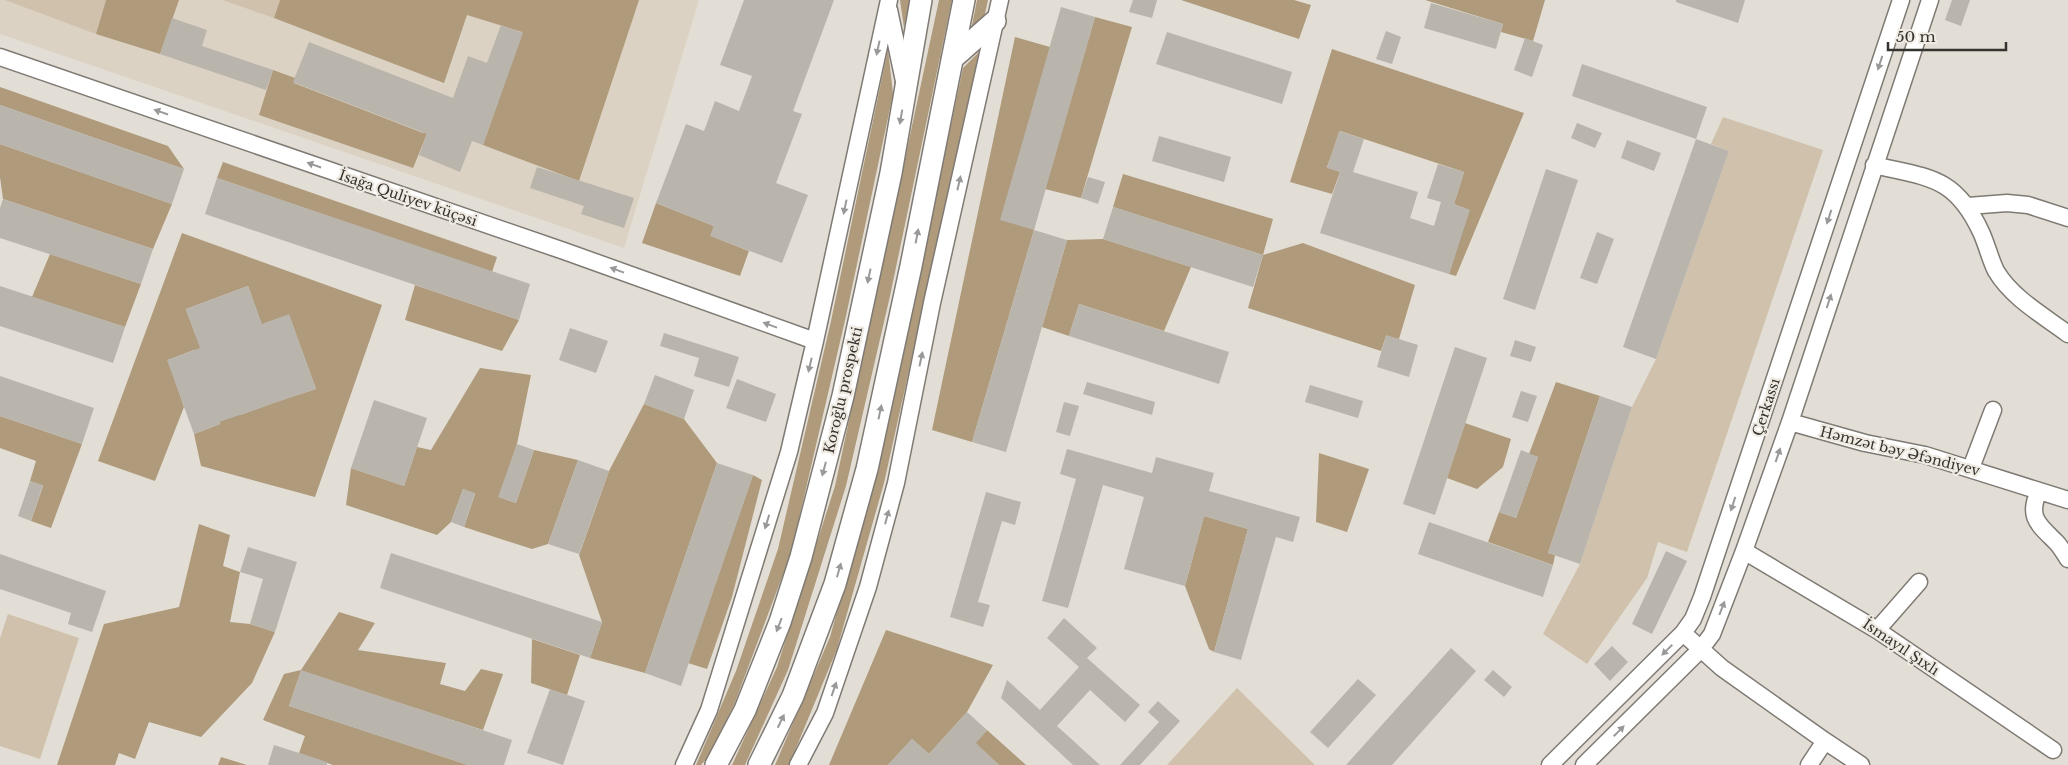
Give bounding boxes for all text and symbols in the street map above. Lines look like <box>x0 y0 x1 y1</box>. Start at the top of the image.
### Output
scale bar <box>1888 20 2006 52</box>
text: 50 m <box>1896 27 1936 46</box>
one-way arrow <box>874 40 882 55</box>
one-way arrow <box>1876 56 1884 71</box>
one-way arrow <box>153 108 168 116</box>
one-way arrow <box>896 109 904 125</box>
one-way arrow <box>307 161 322 168</box>
street label: İsağa Quliyev küçəsi <box>336 166 480 230</box>
one-way arrow <box>955 175 963 190</box>
one-way arrow <box>841 199 849 214</box>
one-way arrow <box>1824 210 1832 225</box>
one-way arrow <box>913 228 921 244</box>
one-way arrow <box>609 266 624 273</box>
one-way arrow <box>864 269 872 285</box>
one-way arrow <box>1826 293 1834 308</box>
one-way arrow <box>762 321 777 328</box>
street label: Koroğlu prospekti <box>820 325 866 455</box>
one-way arrow <box>917 351 925 366</box>
one-way arrow <box>806 358 814 373</box>
street label: Çerkassı <box>1748 376 1784 438</box>
one-way arrow <box>876 404 884 420</box>
street label: Həmzət bəy Əfəndiyev <box>1818 422 1982 480</box>
one-way arrow <box>1774 447 1782 462</box>
one-way arrow <box>820 461 828 476</box>
one-way arrow <box>1729 497 1737 512</box>
one-way arrow <box>883 510 891 525</box>
one-way arrow <box>763 515 771 530</box>
one-way arrow <box>835 562 843 577</box>
one-way arrow <box>1719 601 1727 615</box>
street label: İsmayıl Şıxlı <box>1859 615 1943 679</box>
one-way arrow <box>775 617 782 632</box>
one-way arrow <box>1661 644 1673 656</box>
one-way arrow <box>831 682 838 697</box>
one-way arrow <box>777 714 785 728</box>
one-way arrow <box>1613 725 1625 737</box>

